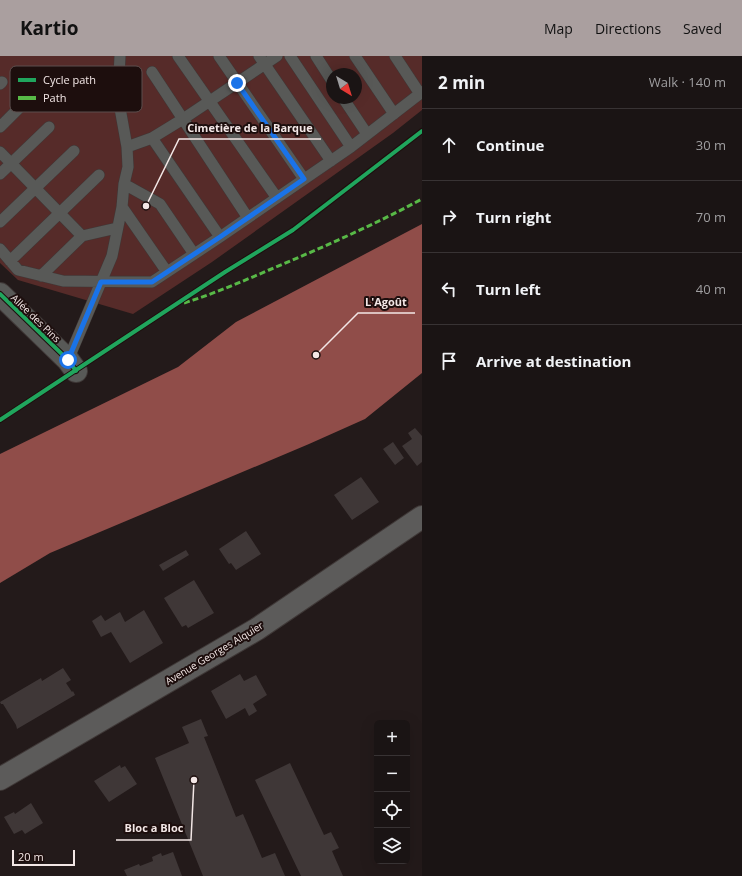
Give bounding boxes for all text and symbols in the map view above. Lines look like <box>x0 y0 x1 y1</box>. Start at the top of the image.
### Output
text: Kartio <box>20 15 79 41</box>
text: Map <box>544 19 573 38</box>
text: Directions <box>595 19 661 38</box>
text: Saved <box>683 19 722 38</box>
legend <box>10 66 142 112</box>
north arrow <box>326 68 362 104</box>
text: 2 min <box>438 71 485 94</box>
text: Cycle path <box>43 72 96 87</box>
text: Walk · 140 m <box>649 73 726 91</box>
route end <box>228 74 246 92</box>
text: Path <box>43 90 66 105</box>
callout: Cimetière de la Barque <box>179 116 321 139</box>
text: Cimetière de la Barque <box>187 120 313 135</box>
icon: ahead <box>438 134 460 156</box>
text: Continue <box>476 135 544 155</box>
text: 30 m <box>696 136 726 154</box>
icon: right <box>438 206 460 228</box>
text: Turn right <box>476 207 551 227</box>
text: 70 m <box>696 208 726 226</box>
icon: left <box>438 278 460 300</box>
text: Turn left <box>476 279 541 299</box>
text: 40 m <box>696 280 726 298</box>
callout: L'Agoût <box>358 290 415 313</box>
street label: Allée des Pins <box>8 291 64 345</box>
text: L'Agoût <box>365 294 407 309</box>
icon: arrive <box>438 350 460 372</box>
route start <box>59 351 77 369</box>
text: Arrive at destination <box>476 351 631 371</box>
street label: Avenue Georges Alquier <box>162 618 266 688</box>
map controls <box>374 720 410 864</box>
button: + <box>374 720 410 756</box>
button: − <box>374 756 410 792</box>
button: locate <box>374 792 410 828</box>
callout: Bloc a Bloc <box>116 817 191 840</box>
text: Bloc a Bloc <box>125 820 184 835</box>
button: layers <box>374 828 410 864</box>
scale bar <box>12 848 75 867</box>
text: 20 m <box>18 849 44 864</box>

